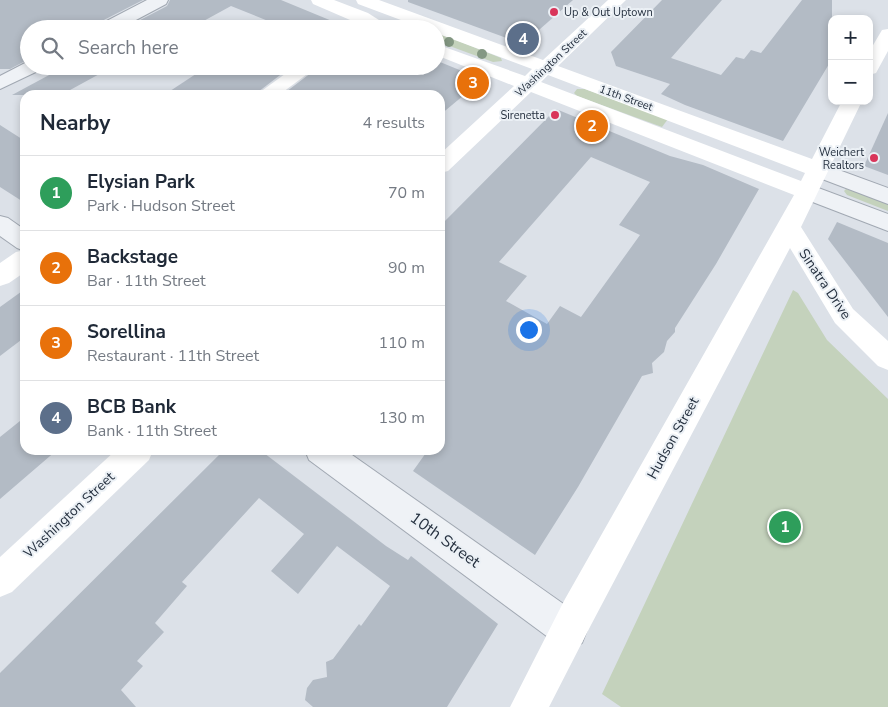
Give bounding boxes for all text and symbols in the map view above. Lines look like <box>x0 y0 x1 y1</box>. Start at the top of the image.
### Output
place label: Up & Out Uptown <box>564 5 653 20</box>
marker: Up & Out Uptown <box>548 6 560 18</box>
map controls <box>828 15 873 105</box>
button: + <box>828 15 873 60</box>
search box <box>20 20 445 75</box>
pin: 4 <box>507 20 539 58</box>
street label: Washington Street <box>512 26 590 100</box>
icon: search <box>38 34 66 62</box>
text: Search here <box>78 35 179 61</box>
button: − <box>828 60 873 105</box>
pin: 3 <box>457 64 489 102</box>
street label: 11th Street <box>597 81 655 115</box>
pin: 2 <box>576 107 608 145</box>
place label: Sirenetta <box>500 108 545 123</box>
text: Nearby <box>40 109 110 137</box>
marker: Sirenetta <box>549 109 561 121</box>
text: 4 results <box>363 112 425 134</box>
place label: Weichert Realtors <box>819 145 864 173</box>
marker: Weichert Realtors <box>868 152 880 164</box>
text: Elysian Park <box>87 169 195 195</box>
text: 1 <box>51 182 61 204</box>
text: 70 m <box>388 182 425 204</box>
text: Park · Hudson Street <box>87 195 235 217</box>
text: Backstage <box>87 244 178 270</box>
street label: Sinatra Drive <box>794 245 856 323</box>
text: 2 <box>51 257 61 279</box>
text: 90 m <box>388 257 425 279</box>
text: Bar · 11th Street <box>87 270 206 292</box>
your location <box>516 317 542 343</box>
text: Sorellina <box>87 319 166 345</box>
text: 3 <box>51 332 61 354</box>
text: 110 m <box>378 332 425 354</box>
text: Restaurant · 11th Street <box>87 345 259 367</box>
text: BCB Bank <box>87 394 176 420</box>
street label: Hudson Street <box>643 394 703 482</box>
text: 4 <box>51 407 61 429</box>
text: 130 m <box>378 407 425 429</box>
text: Bank · 11th Street <box>87 420 217 442</box>
street label: Washington Street <box>19 468 119 562</box>
street label: 10th Street <box>406 507 485 573</box>
pin: 1 <box>769 508 801 546</box>

